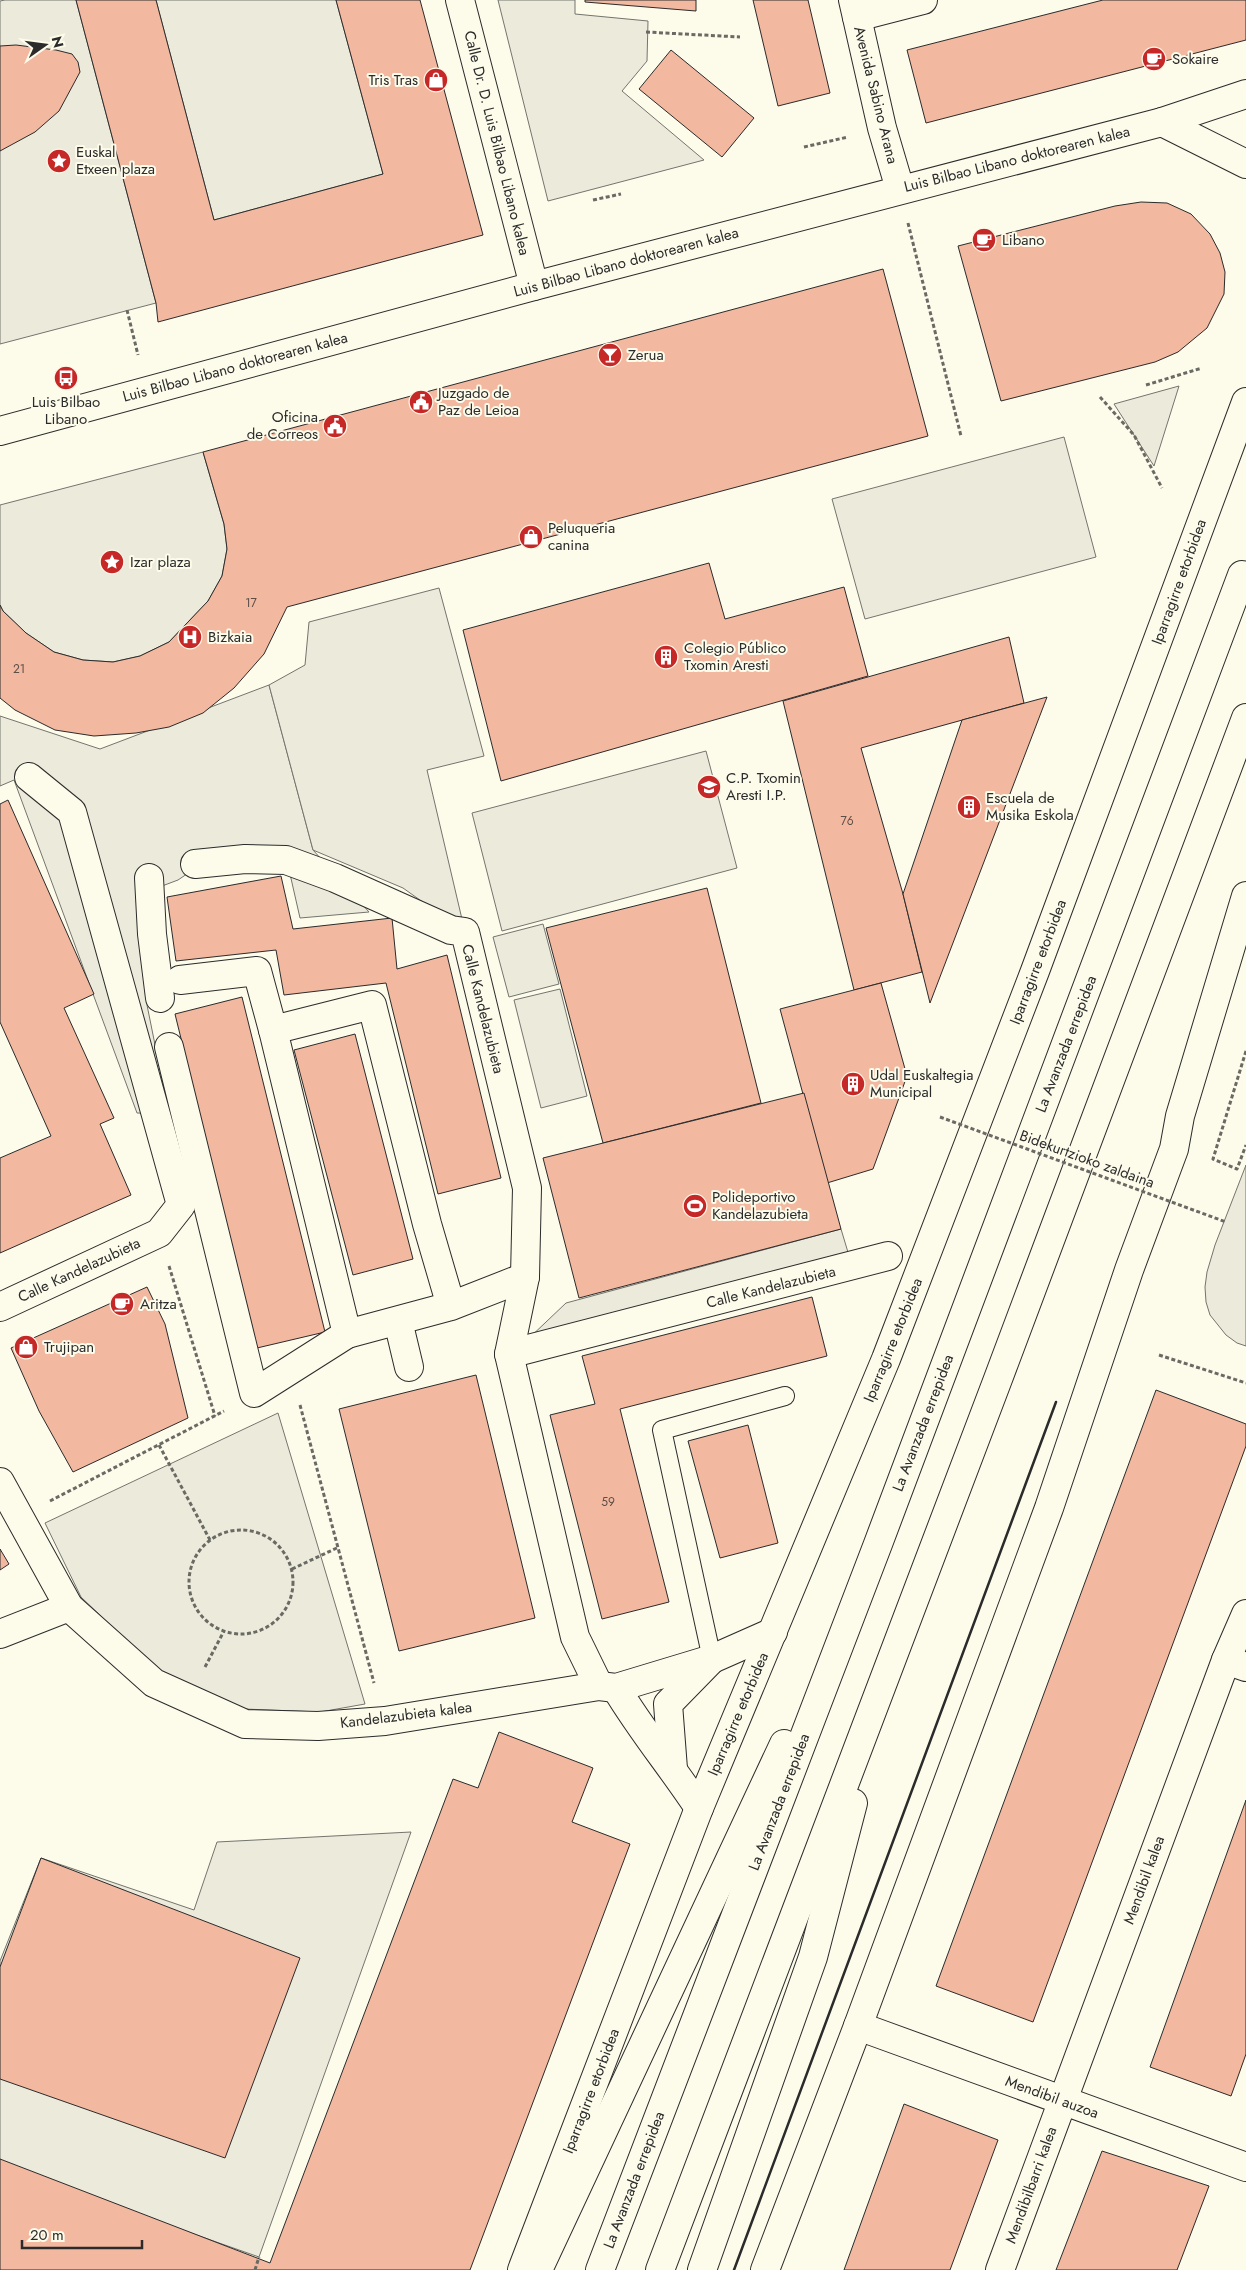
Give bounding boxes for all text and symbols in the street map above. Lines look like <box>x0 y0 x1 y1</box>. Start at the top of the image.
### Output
north arrow <box>20 20 70 70</box>
street label: Avenida Sabino Arana <box>848 24 904 166</box>
street label: Calle Dr. D. Luis Bilbao Libano kalea <box>458 28 536 258</box>
text: N <box>47 34 69 50</box>
cafe icon: Sokaire <box>1141 46 1167 72</box>
place label: Sokaire <box>1172 48 1219 70</box>
shop icon: Tris Tras <box>423 67 449 93</box>
place label: Tris Tras <box>368 69 418 91</box>
street label: Luis Bilbao Libano doktorearen kalea <box>902 120 1132 198</box>
place label: Euskal Etxeen plaza <box>76 141 155 180</box>
place icon: Euskal Etxeen plaza <box>46 148 72 174</box>
street label: Luis Bilbao Libano doktorearen kalea <box>511 221 741 303</box>
cafe icon: Libano <box>971 227 997 253</box>
place label: Libano <box>1002 229 1044 251</box>
street label: Luis Bilbao Libano doktorearen kalea <box>120 326 350 408</box>
bar icon: Zerua <box>597 342 623 368</box>
place label: Zerua <box>628 344 664 366</box>
bus stop icon: Luis Bilbao Libano <box>53 365 79 391</box>
place label: Juzgado de Paz de Leioa <box>436 382 519 421</box>
public building icon: Juzgado de Paz de Leioa <box>408 389 434 415</box>
place label: Luis Bilbao Libano <box>32 391 100 430</box>
place label: Oficina de Correos <box>247 406 318 445</box>
public building icon: Oficina de Correos <box>322 413 348 439</box>
street label: Iparragirre etorbidea <box>1146 516 1212 648</box>
place label: Peluqueria canina <box>548 517 615 556</box>
shop icon: Peluqueria canina <box>518 524 544 550</box>
place icon: Izar plaza <box>99 549 125 575</box>
place label: Izar plaza <box>130 551 191 573</box>
house number: 17 <box>245 594 258 612</box>
hospital icon: Bizkaia <box>177 624 203 650</box>
place label: Bizkaia <box>208 626 252 648</box>
place label: Colegio Público Txomin Aresti <box>684 637 786 676</box>
building icon: Colegio Público Txomin Aresti <box>653 644 679 670</box>
house number: 21 <box>13 660 25 678</box>
place label: C.P. Txomin Aresti I.P. <box>726 767 801 806</box>
school or university icon: C.P. Txomin Aresti I.P. <box>696 774 722 800</box>
place label: Escuela de Musika Eskola <box>986 787 1074 826</box>
building icon: Escuela de Musika Eskola <box>956 794 982 820</box>
house number: 76 <box>840 812 854 830</box>
street label: Iparragirre etorbidea <box>1004 896 1072 1028</box>
street label: Calle Kandelazubieta <box>456 942 510 1076</box>
street label: La Avanzada errepidea <box>1030 972 1102 1116</box>
place label: Udal Euskaltegia Municipal <box>870 1064 974 1103</box>
building icon: Udal Euskaltegia Municipal <box>840 1071 866 1097</box>
street label: Bidekurtzioko zaldaina <box>1017 1124 1157 1194</box>
place label: Polideportivo Kandelazubieta <box>712 1186 808 1225</box>
sports icon: Polideportivo Kandelazubieta <box>682 1193 708 1219</box>
street label: Calle Kandelazubieta <box>14 1232 144 1308</box>
street label: Calle Kandelazubieta <box>704 1260 838 1314</box>
street label: Iparragirre etorbidea <box>858 1275 928 1405</box>
cafe icon: Aritza <box>109 1291 135 1317</box>
place label: Aritza <box>140 1293 177 1315</box>
shop icon: Trujipan <box>13 1334 39 1360</box>
place label: Trujipan <box>44 1336 94 1358</box>
street label: La Avanzada errepidea <box>887 1351 959 1495</box>
house number: 59 <box>601 1493 615 1511</box>
street label: Iparragirre etorbidea <box>702 1649 774 1779</box>
street label: Kandelazubieta kalea <box>339 1696 473 1734</box>
street label: La Avanzada errepidea <box>743 1730 815 1874</box>
street label: Mendibil kalea <box>1118 1833 1170 1927</box>
street label: Iparragirre etorbidea <box>557 2025 625 2157</box>
street label: Mendibil auzoa <box>1002 2070 1102 2124</box>
street label: La Avanzada errepidea <box>598 2108 670 2252</box>
street label: Mendibilbarri kalea <box>1000 2124 1062 2246</box>
scale bar <box>22 2218 142 2250</box>
text: 20 m <box>30 2224 64 2246</box>

